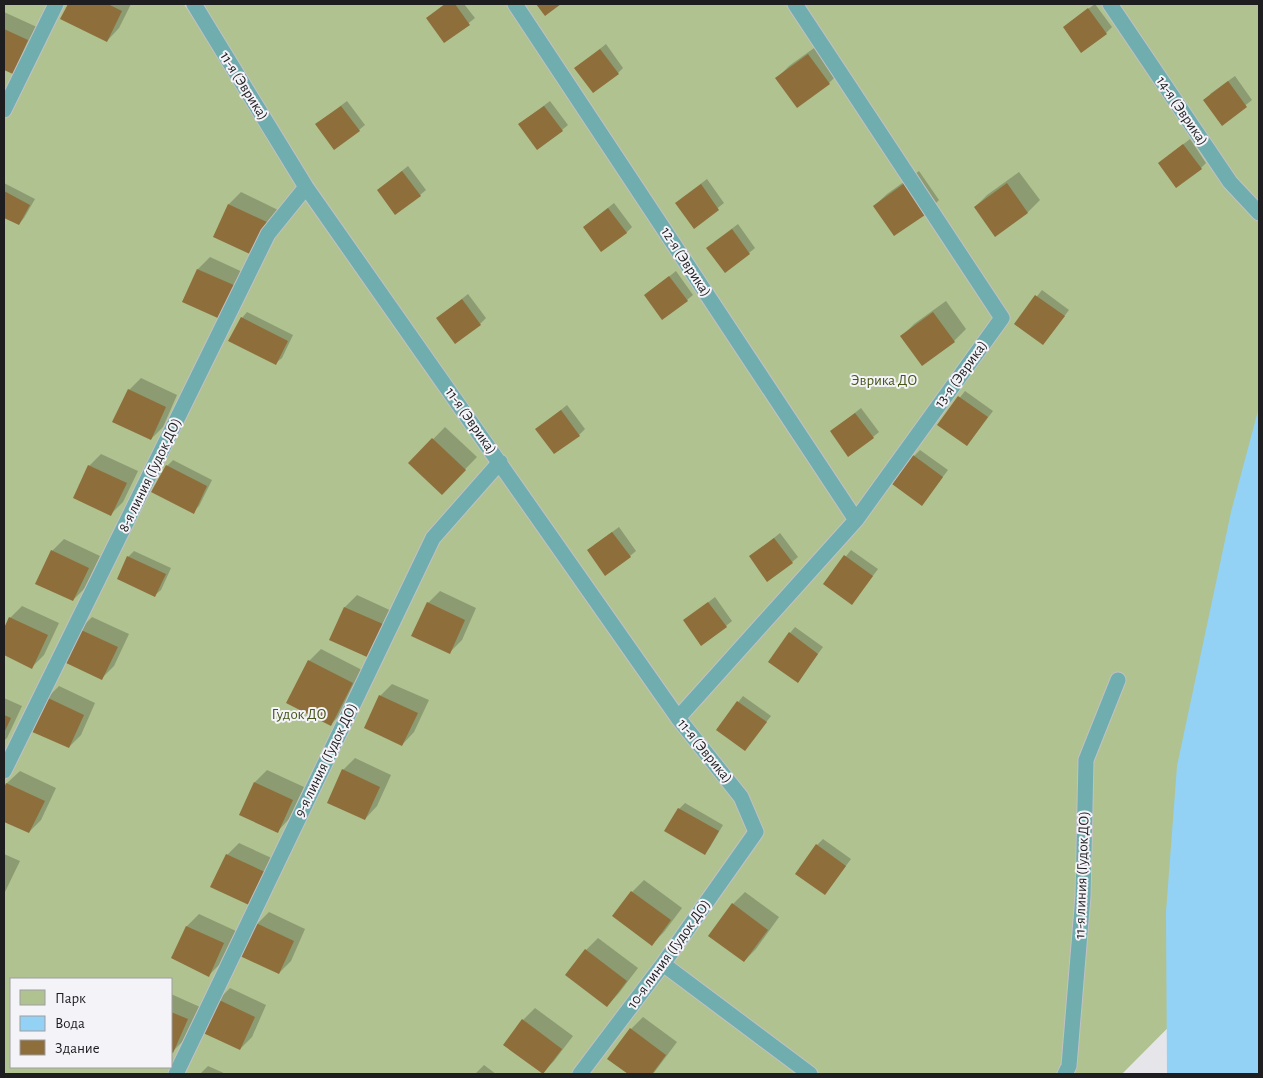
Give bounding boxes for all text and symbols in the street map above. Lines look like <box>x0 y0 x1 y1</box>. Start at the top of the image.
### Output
street label: 11-я (Эврика) <box>217 49 271 123</box>
street label: 14-я (Эврика) <box>1154 74 1210 148</box>
street label: 12-я (Эврика) <box>658 225 714 299</box>
street label: 13-я (Эврика) <box>932 338 990 410</box>
park label: Эврика ДО <box>851 373 917 388</box>
street label: 11-я (Эврика) <box>443 385 499 457</box>
street label: 8-я линия (Гудок ДО) <box>116 416 184 534</box>
street label: 9-я линия (Гудок ДО) <box>292 701 360 819</box>
park label: Гудок ДО <box>271 707 327 722</box>
street label: 11-я (Эврика) <box>675 716 735 786</box>
street label: 11-я линия (Гудок ДО) <box>1072 811 1092 939</box>
street label: 10-я линия (Гудок ДО) <box>625 897 713 1011</box>
legend <box>10 978 172 1068</box>
text: Парк <box>55 991 86 1006</box>
text: Вода <box>55 1016 85 1031</box>
text: Здание <box>55 1041 100 1056</box>

